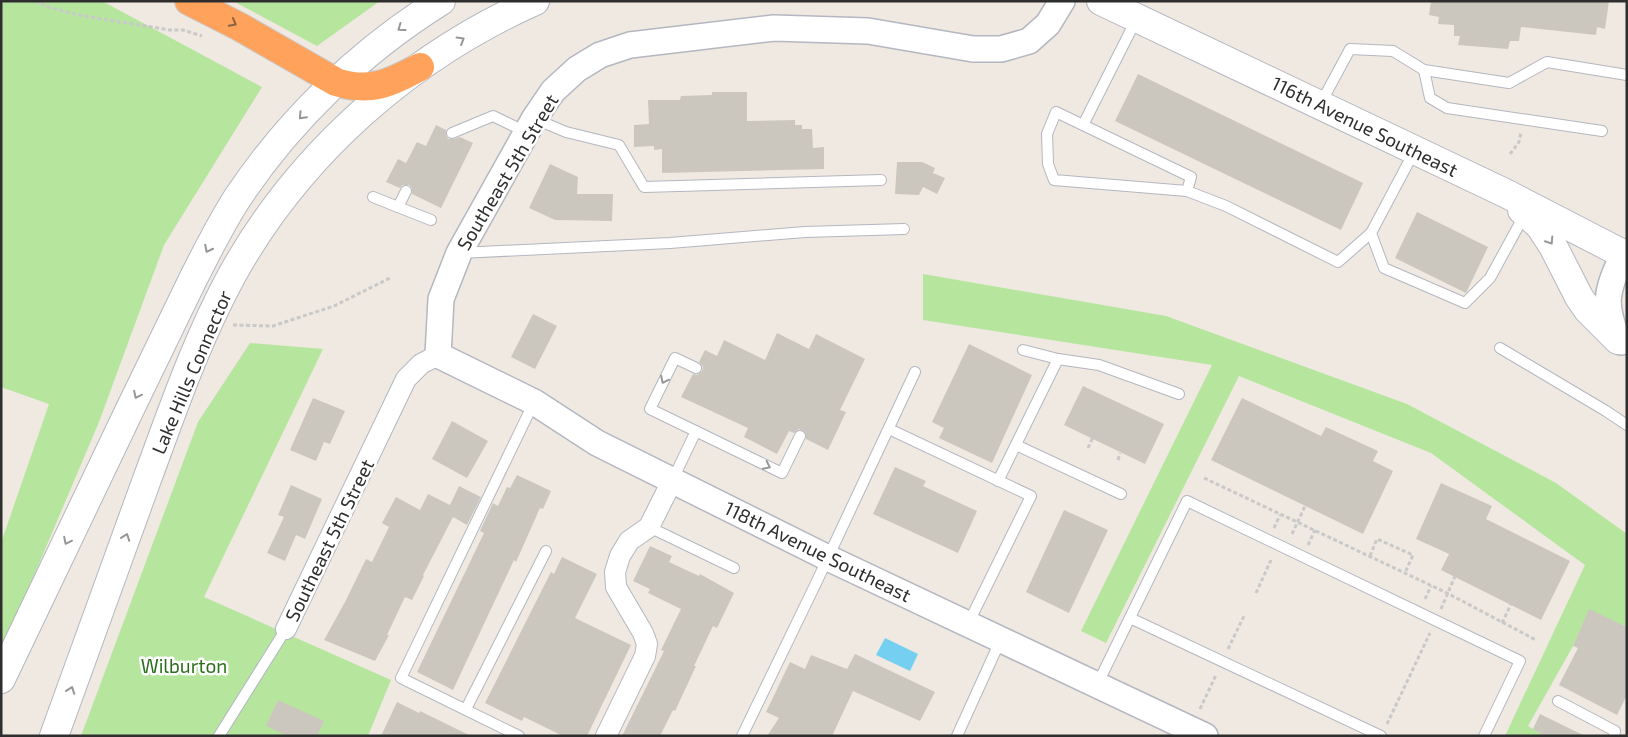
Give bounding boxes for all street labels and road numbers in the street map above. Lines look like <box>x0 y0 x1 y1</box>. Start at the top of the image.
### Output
street label: 116th Avenue Southeast <box>1268 71 1462 181</box>
street label: Southeast 5th Street <box>451 90 563 254</box>
street label: Lake Hills Connector <box>146 286 236 457</box>
street label: Southeast 5th Street <box>280 455 378 625</box>
street label: 118th Avenue Southeast <box>721 496 915 606</box>

